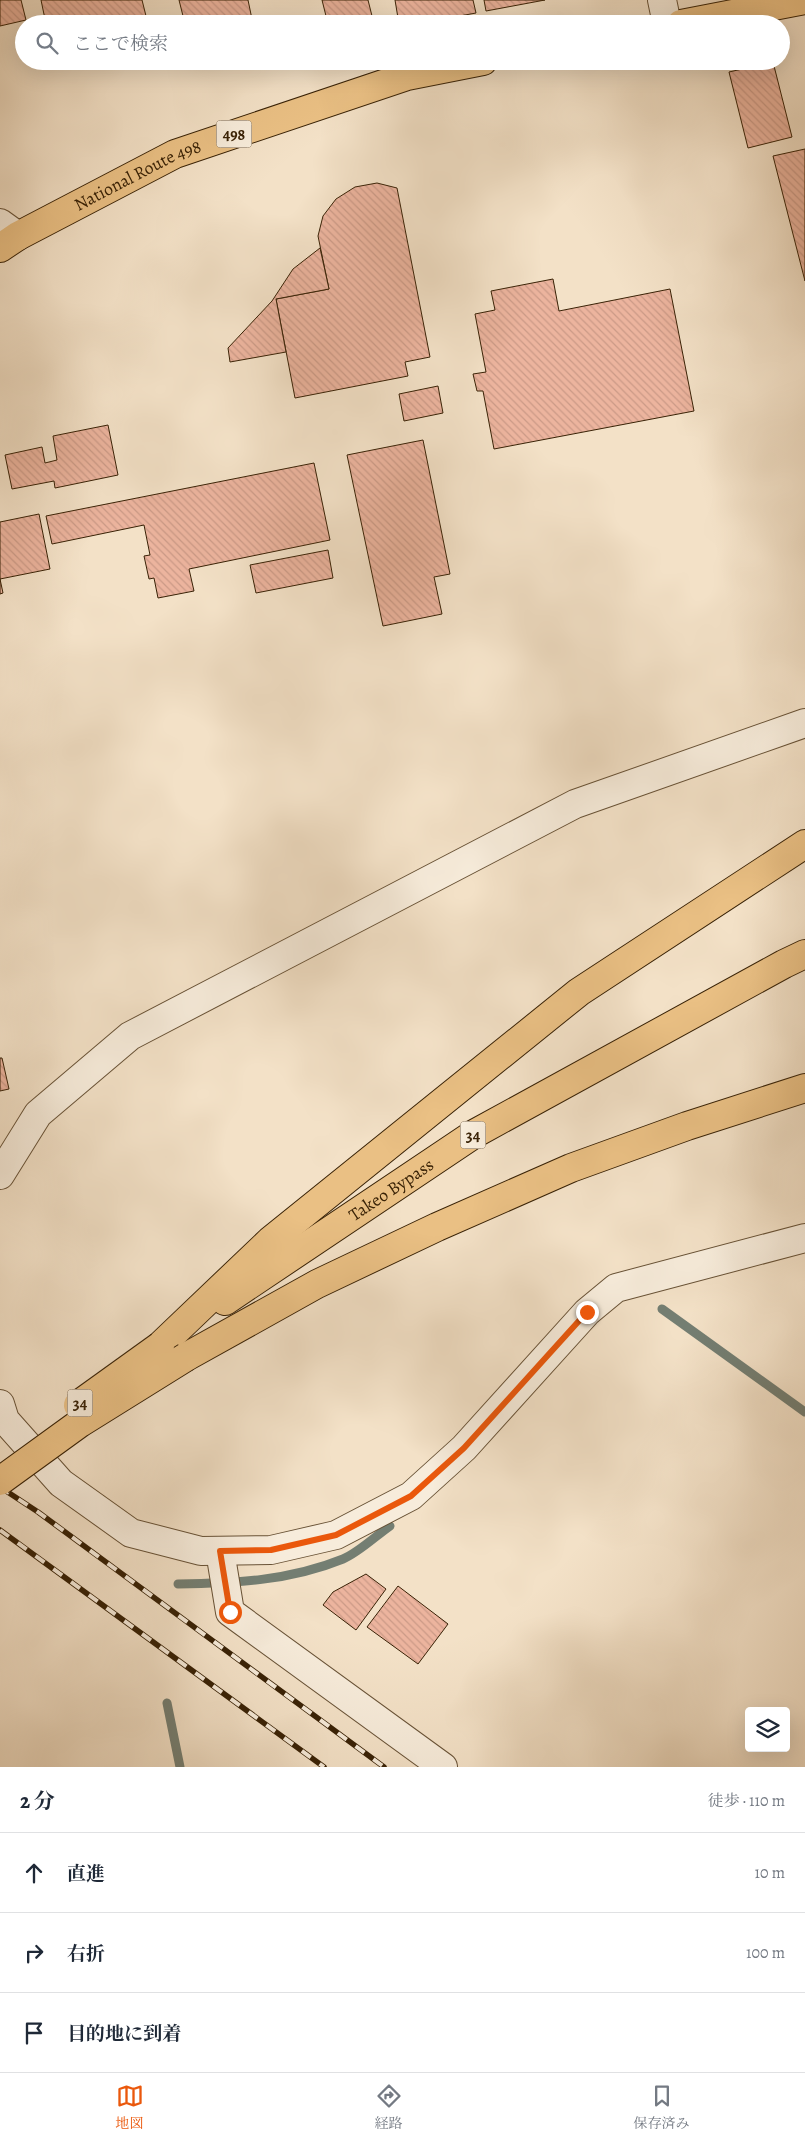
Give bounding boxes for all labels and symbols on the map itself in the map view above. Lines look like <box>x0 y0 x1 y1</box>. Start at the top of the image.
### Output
road number: 498 <box>216 120 252 148</box>
street label: National Route 498 <box>70 134 204 217</box>
road number: 34 <box>460 1122 486 1148</box>
street label: Takeo Bypass <box>344 1152 438 1227</box>
route end <box>576 1301 599 1324</box>
road number: 34 <box>68 1390 92 1416</box>
route start <box>219 1601 242 1624</box>

